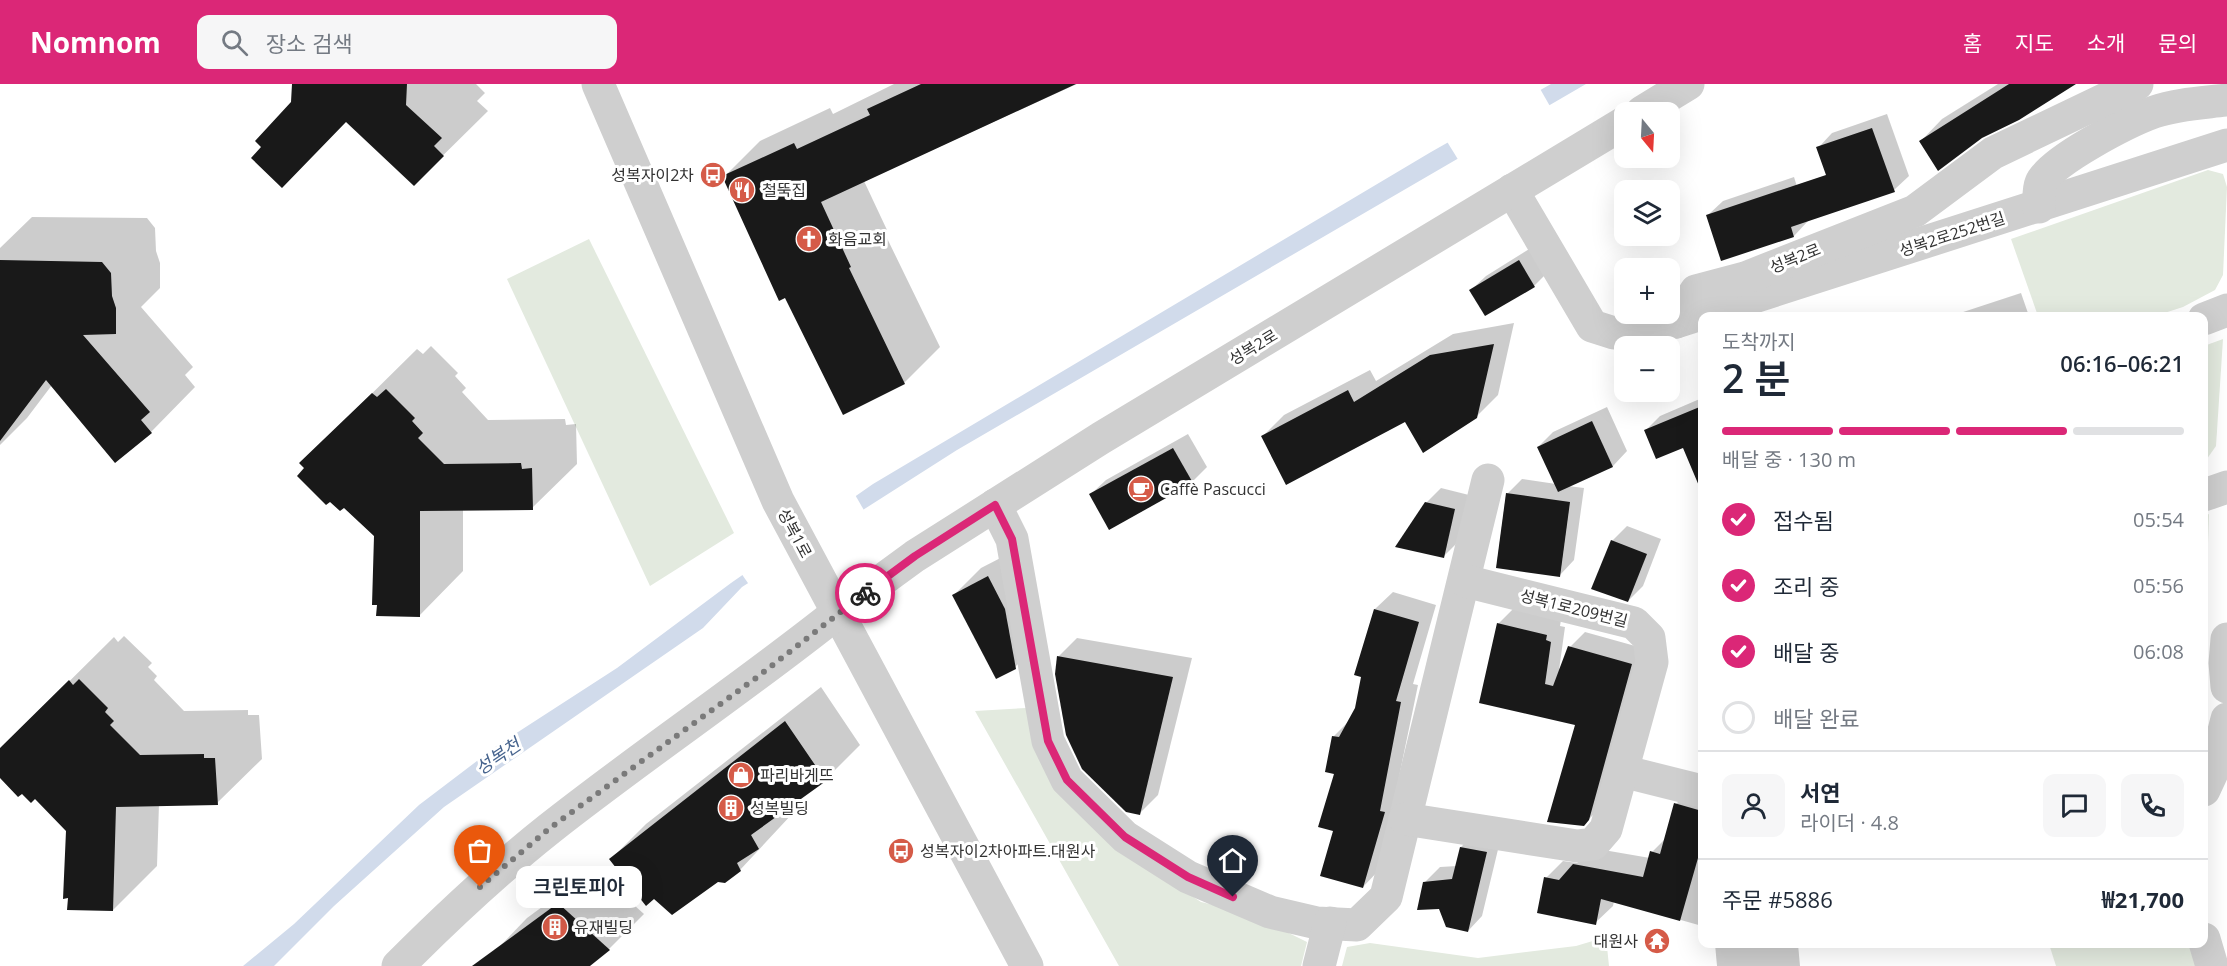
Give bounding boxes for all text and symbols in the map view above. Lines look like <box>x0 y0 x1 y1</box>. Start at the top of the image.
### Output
search box <box>197 15 617 69</box>
text: Nomnom <box>30 23 161 61</box>
icon: search <box>218 26 251 59</box>
text: 장소 검색 <box>266 28 353 58</box>
text: 홈 <box>1963 29 1982 57</box>
text: 지도 <box>2015 29 2054 57</box>
text: 소개 <box>2087 29 2125 57</box>
text: 문의 <box>2158 29 2197 57</box>
north arrow <box>1614 102 1680 168</box>
map controls <box>1614 102 1680 402</box>
bus stop icon: 성복자이2차 <box>698 160 728 190</box>
place label: 성복자이2차 <box>611 164 694 186</box>
restaurant icon: 철뚝집 <box>727 175 757 205</box>
place label: 철뚝집 <box>762 179 806 201</box>
button: layers <box>1614 180 1680 246</box>
street label: 성복2로252번길 <box>1896 207 2008 261</box>
church icon: 화음교회 <box>794 224 824 254</box>
place label: 화음교회 <box>828 228 887 250</box>
street label: 성복2로 <box>1766 238 1824 278</box>
button: + <box>1614 258 1680 324</box>
street label: 성복2로 <box>1224 324 1282 370</box>
text: 도착까지 <box>1722 328 1796 355</box>
button: − <box>1614 336 1680 402</box>
text: 06:16–06:21 <box>2060 348 2184 378</box>
text: 2 분 <box>1722 351 1790 404</box>
text: 배달 중 · 130 m <box>1722 446 1856 473</box>
cafe icon: Caffè Pascucci <box>1126 474 1156 504</box>
place label: Caffè Pascucci <box>1160 478 1266 500</box>
icon: check <box>1722 503 1755 536</box>
street label: 성복1로 <box>773 504 817 562</box>
text: 접수됨 <box>1773 505 1834 535</box>
text: 05:54 <box>2133 506 2184 533</box>
courier <box>835 563 895 623</box>
icon: check <box>1722 569 1755 602</box>
text: 조리 중 <box>1773 571 1839 601</box>
text: 05:56 <box>2133 572 2184 599</box>
icon: bike <box>849 577 882 610</box>
street label: 성복1로209번길 <box>1518 584 1630 632</box>
icon: check <box>1722 635 1755 668</box>
text: 배달 중 <box>1773 637 1839 667</box>
text: 06:08 <box>2133 638 2184 665</box>
text: 배달 완료 <box>1773 703 1860 733</box>
water label: 성복천 <box>470 731 527 780</box>
shop icon: 파리바게뜨 <box>726 760 756 790</box>
place label: 파리바게뜨 <box>760 764 834 786</box>
button: person <box>1722 774 1785 837</box>
button: chat <box>2043 774 2106 837</box>
button: phone <box>2121 774 2184 837</box>
text: 서연 <box>1800 777 1840 807</box>
building icon: 성복빌딩 <box>716 793 746 823</box>
place label: 성복빌딩 <box>750 797 809 819</box>
text: 라이더 · 4.8 <box>1800 809 1899 836</box>
pin <box>454 825 505 887</box>
icon: bag <box>463 834 496 867</box>
pin <box>1207 835 1258 897</box>
bus stop icon: 성복자이2차아파트.대원사 <box>886 836 916 866</box>
place label: 성복자이2차아파트.대원사 <box>920 840 1096 862</box>
icon: home <box>1216 844 1249 877</box>
callout: 크린토피아 <box>516 866 642 908</box>
text: 크린토피아 <box>533 873 625 900</box>
text: 주문 #5886 <box>1722 884 1833 914</box>
text: ₩21,700 <box>2102 884 2184 914</box>
building icon: 유재빌딩 <box>540 912 570 942</box>
place label: 유재빌딩 <box>574 916 633 938</box>
temple icon: 대원사 <box>1642 926 1672 956</box>
place label: 대원사 <box>1594 930 1638 952</box>

